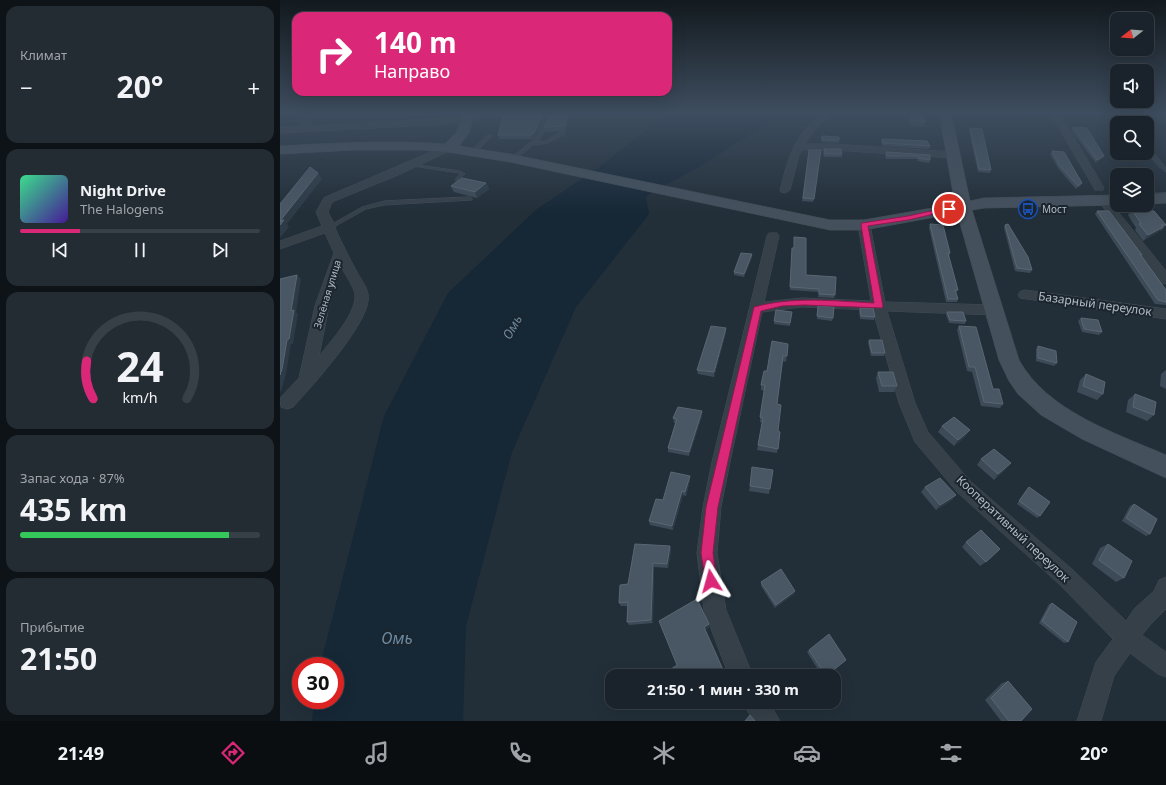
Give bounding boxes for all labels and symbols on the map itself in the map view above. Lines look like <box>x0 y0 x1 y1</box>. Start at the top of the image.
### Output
north arrow <box>1110 12 1154 56</box>
pin <box>932 192 966 226</box>
bus stop icon: Мост <box>1017 198 1039 220</box>
place label: Мост <box>1042 202 1067 216</box>
street label: Зелёная улица <box>310 258 344 330</box>
street label: Базарный переулок <box>1037 287 1154 320</box>
water label: Омь <box>498 311 526 343</box>
street label: Кооперативный переулок <box>953 471 1074 586</box>
position arrow <box>690 560 732 602</box>
water label: Омь <box>381 627 413 649</box>
speed limit sign: 30 <box>292 657 344 709</box>

